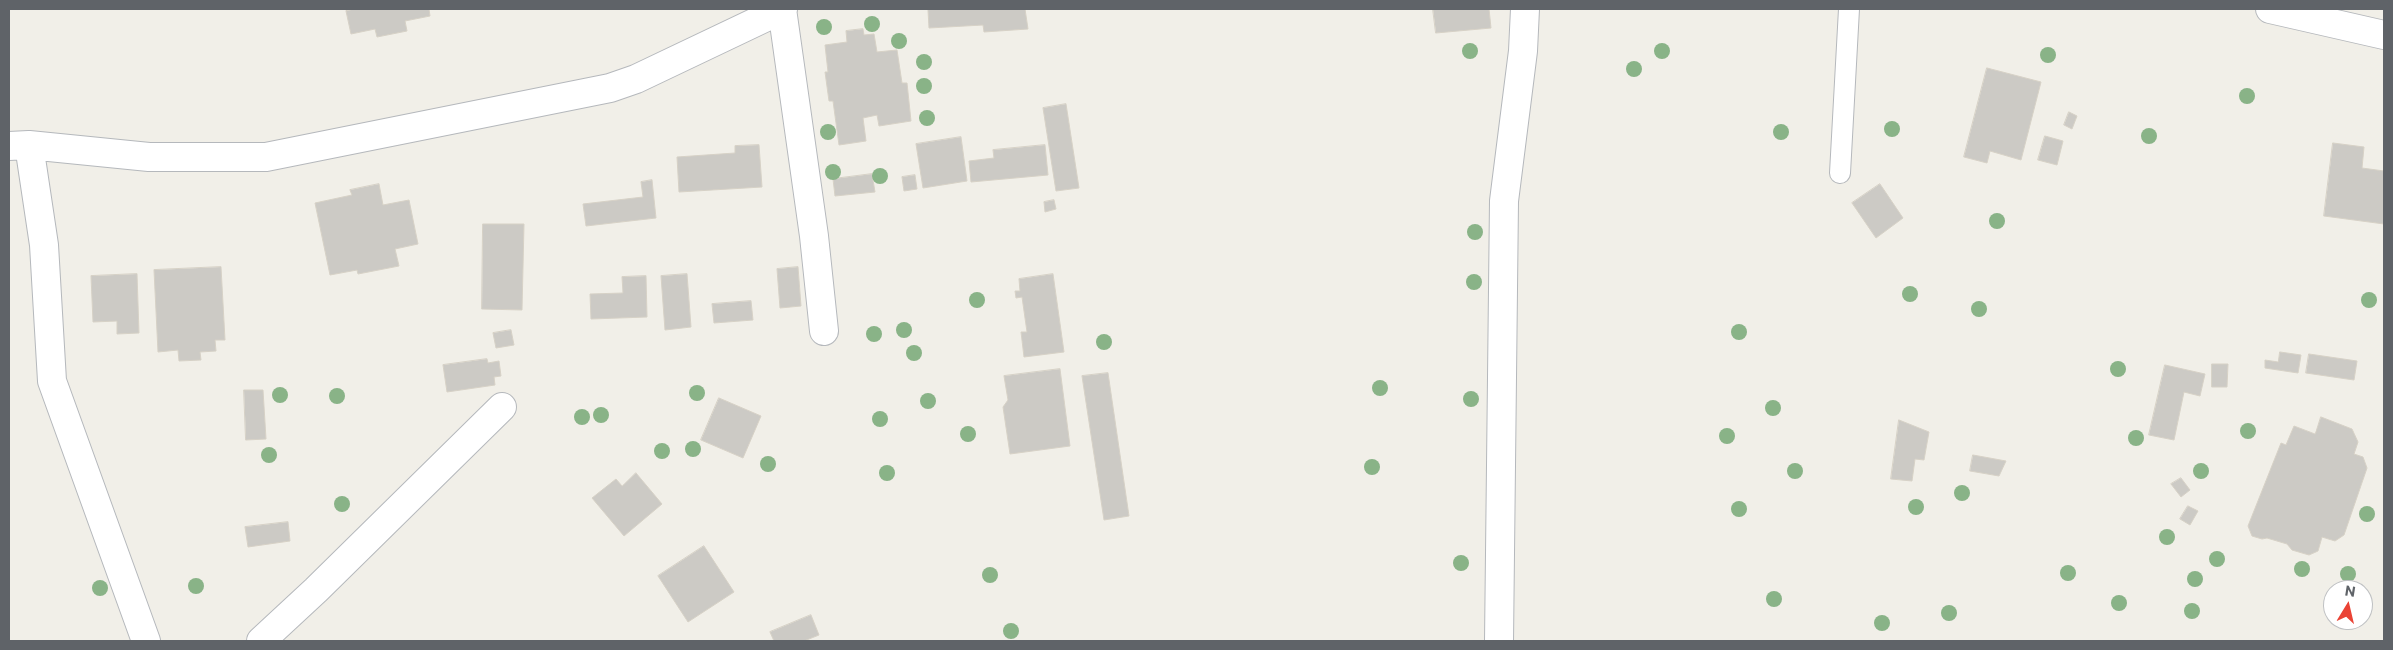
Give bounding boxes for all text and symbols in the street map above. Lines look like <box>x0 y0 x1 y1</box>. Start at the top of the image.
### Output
north arrow <box>2323 580 2373 630</box>
text: N <box>2344 581 2357 600</box>

